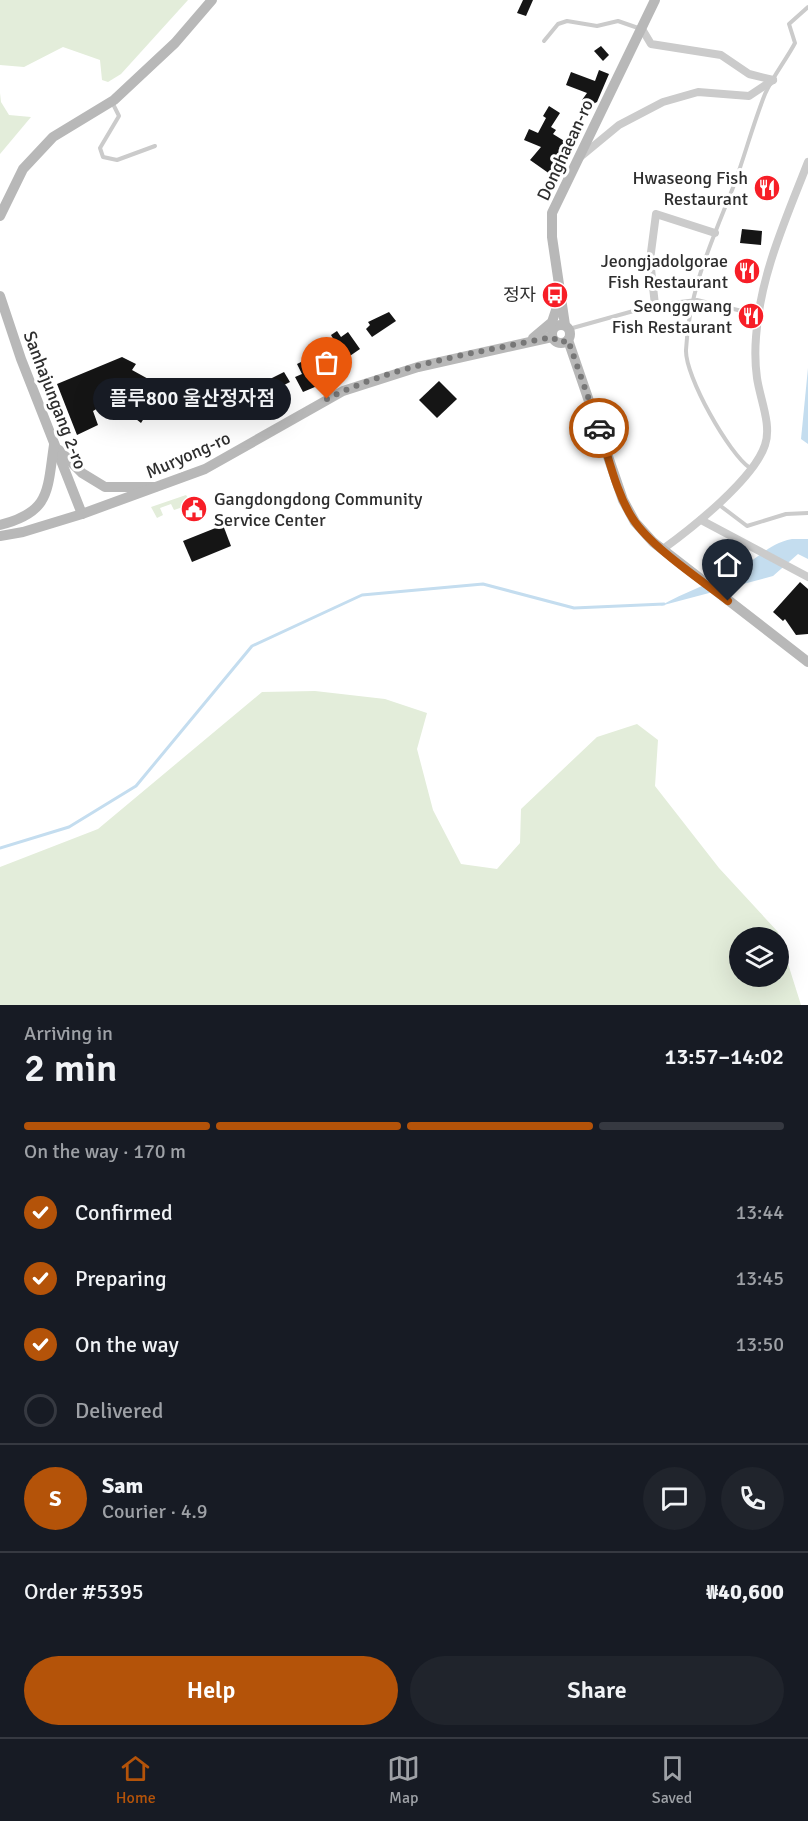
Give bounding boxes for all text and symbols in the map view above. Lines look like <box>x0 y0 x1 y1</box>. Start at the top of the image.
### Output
street label: Donghaean-ro <box>532 96 598 204</box>
place label: Hwaseong Fish Restaurant <box>632 167 748 210</box>
restaurant icon: Hwaseong Fish Restaurant <box>752 173 782 203</box>
place label: Jeongjadolgorae Fish Restaurant <box>601 250 728 293</box>
restaurant icon: Jeongjadolgorae Fish Restaurant <box>732 256 762 286</box>
bus stop icon: 정자 <box>540 280 570 310</box>
place label: 정자 <box>503 284 536 306</box>
place label: Seonggwang Fish Restaurant <box>612 295 732 338</box>
restaurant icon: Seonggwang Fish Restaurant <box>736 301 766 331</box>
street label: Sanhajungang 2-ro <box>19 328 91 472</box>
pin <box>301 337 352 399</box>
icon: bag <box>310 346 343 379</box>
callout: 플루800 울산정자점 <box>93 378 291 420</box>
text: 플루800 울산정자점 <box>109 386 275 411</box>
courier <box>569 398 629 458</box>
icon: car <box>583 412 616 445</box>
street label: Muryong-ro <box>142 427 234 483</box>
place label: Gangdongdong Community Service Center <box>214 488 423 531</box>
public building icon: Gangdongdong Community Service Center <box>179 494 209 524</box>
pin <box>702 539 753 601</box>
icon: home <box>711 548 744 581</box>
map controls <box>729 927 789 987</box>
button: layers <box>729 927 789 987</box>
text: Arriving in <box>24 1021 113 1046</box>
text: 13:57–14:02 <box>665 1043 784 1070</box>
text: 2 min <box>24 1044 117 1092</box>
text: On the way · 170 m <box>24 1139 186 1164</box>
icon: check <box>24 1196 57 1229</box>
text: Confirmed <box>75 1199 173 1226</box>
text: 13:44 <box>735 1200 784 1225</box>
icon: check <box>24 1262 57 1295</box>
text: Preparing <box>75 1265 167 1292</box>
text: 13:45 <box>735 1266 784 1291</box>
icon: check <box>24 1328 57 1361</box>
text: On the way <box>75 1331 179 1358</box>
text: 13:50 <box>735 1332 784 1357</box>
text: Delivered <box>75 1397 163 1424</box>
button: chat <box>643 1467 706 1530</box>
button: phone <box>721 1467 784 1530</box>
text: Sam <box>102 1472 143 1499</box>
text: S <box>49 1485 62 1512</box>
text: Courier · 4.9 <box>102 1499 208 1524</box>
text: Order #5395 <box>24 1578 144 1605</box>
text: ₩40,600 <box>706 1578 784 1605</box>
button: Help <box>24 1656 398 1725</box>
button: Share <box>410 1656 784 1725</box>
tab: Home <box>116 1752 156 1808</box>
tab: Map <box>387 1752 420 1808</box>
tab: Saved <box>652 1752 692 1808</box>

